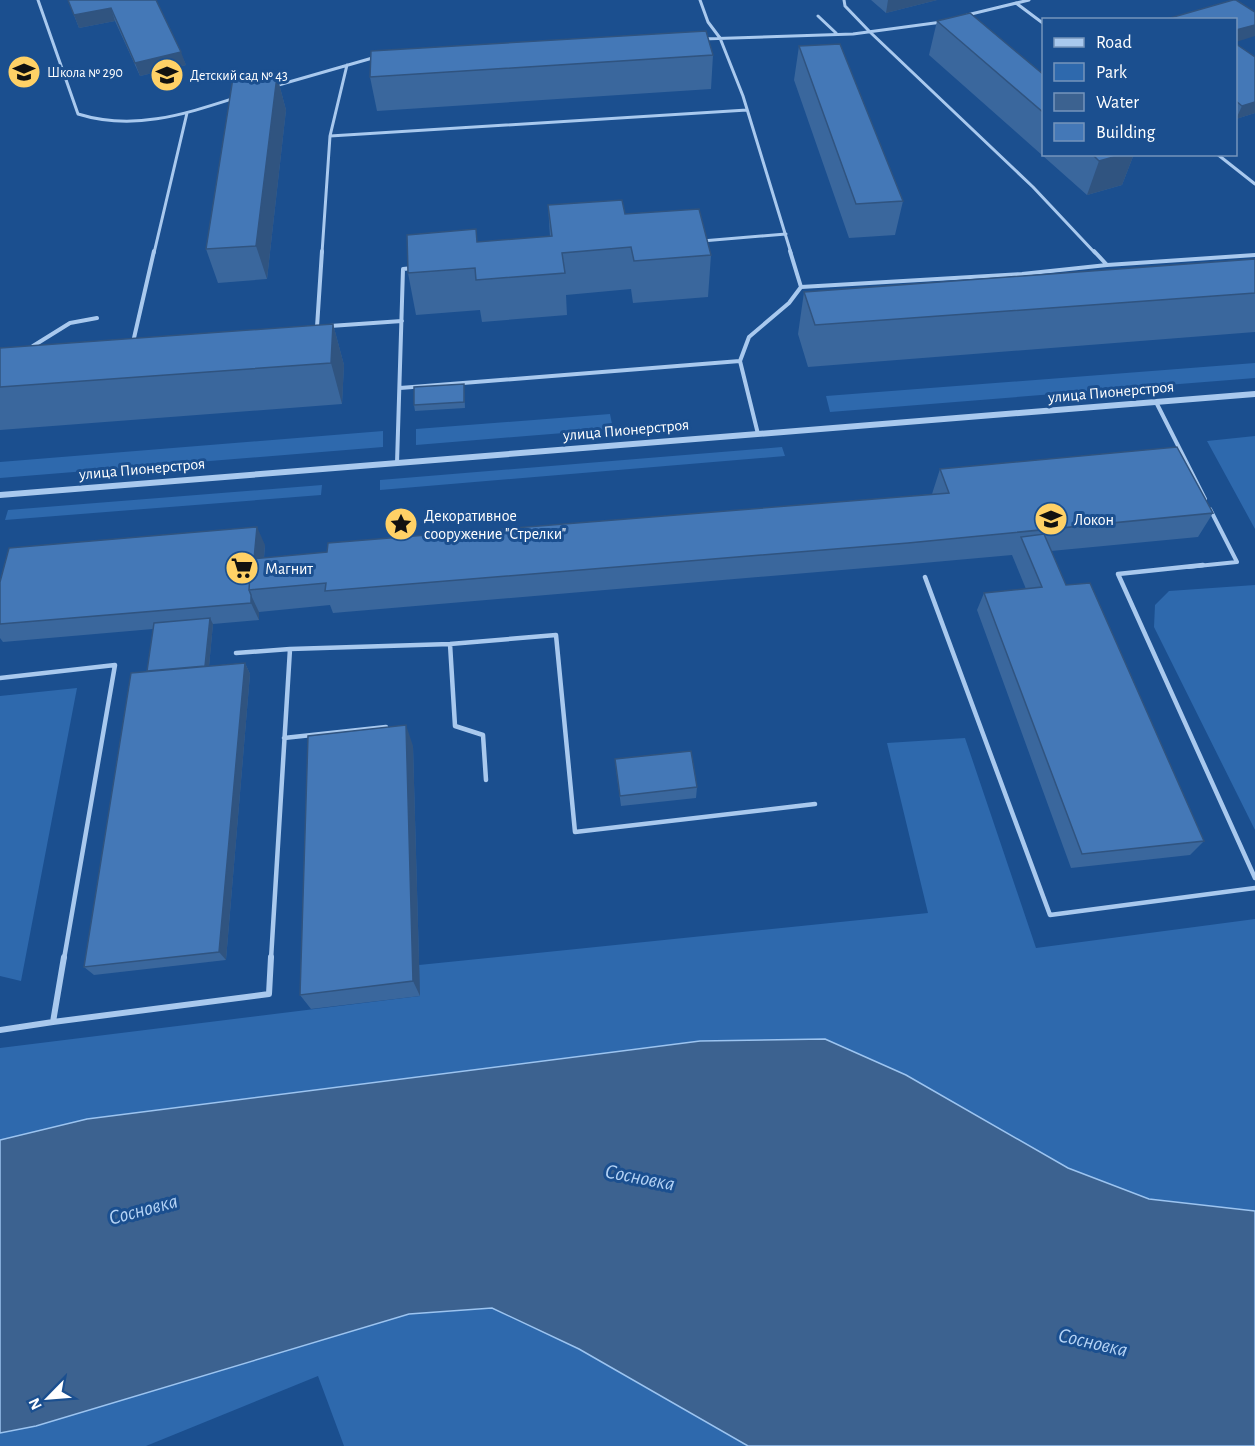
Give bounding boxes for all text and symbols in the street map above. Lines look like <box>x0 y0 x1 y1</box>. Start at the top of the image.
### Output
legend <box>1042 18 1237 156</box>
text: Road <box>1096 34 1132 52</box>
school or university icon: Школа № 290 <box>6 54 42 90</box>
school or university icon: Детский сад № 43 <box>149 57 185 93</box>
text: Park <box>1096 64 1128 82</box>
place label: Школа № 290 <box>47 66 123 80</box>
place label: Детский сад № 43 <box>190 69 288 83</box>
text: Water <box>1096 94 1139 112</box>
text: Building <box>1096 124 1156 142</box>
street label: улица Пионерстроя <box>1046 379 1175 407</box>
street label: улица Пионерстроя <box>561 417 690 445</box>
street label: улица Пионерстроя <box>77 456 206 484</box>
school or university icon: Локон <box>1033 501 1069 537</box>
place icon: Декоративное сооружение "Стрелки" <box>383 506 419 542</box>
place label: Декоративное сооружение "Стрелки" <box>424 508 566 543</box>
place label: Локон <box>1074 512 1114 528</box>
supermarket icon: Магнит <box>224 550 260 586</box>
place label: Магнит <box>265 561 313 577</box>
water label: Сосновка <box>603 1160 677 1195</box>
water label: Сосновка <box>106 1190 180 1229</box>
water label: Сосновка <box>1056 1324 1130 1361</box>
north arrow <box>18 1368 78 1428</box>
text: N <box>26 1395 45 1412</box>

